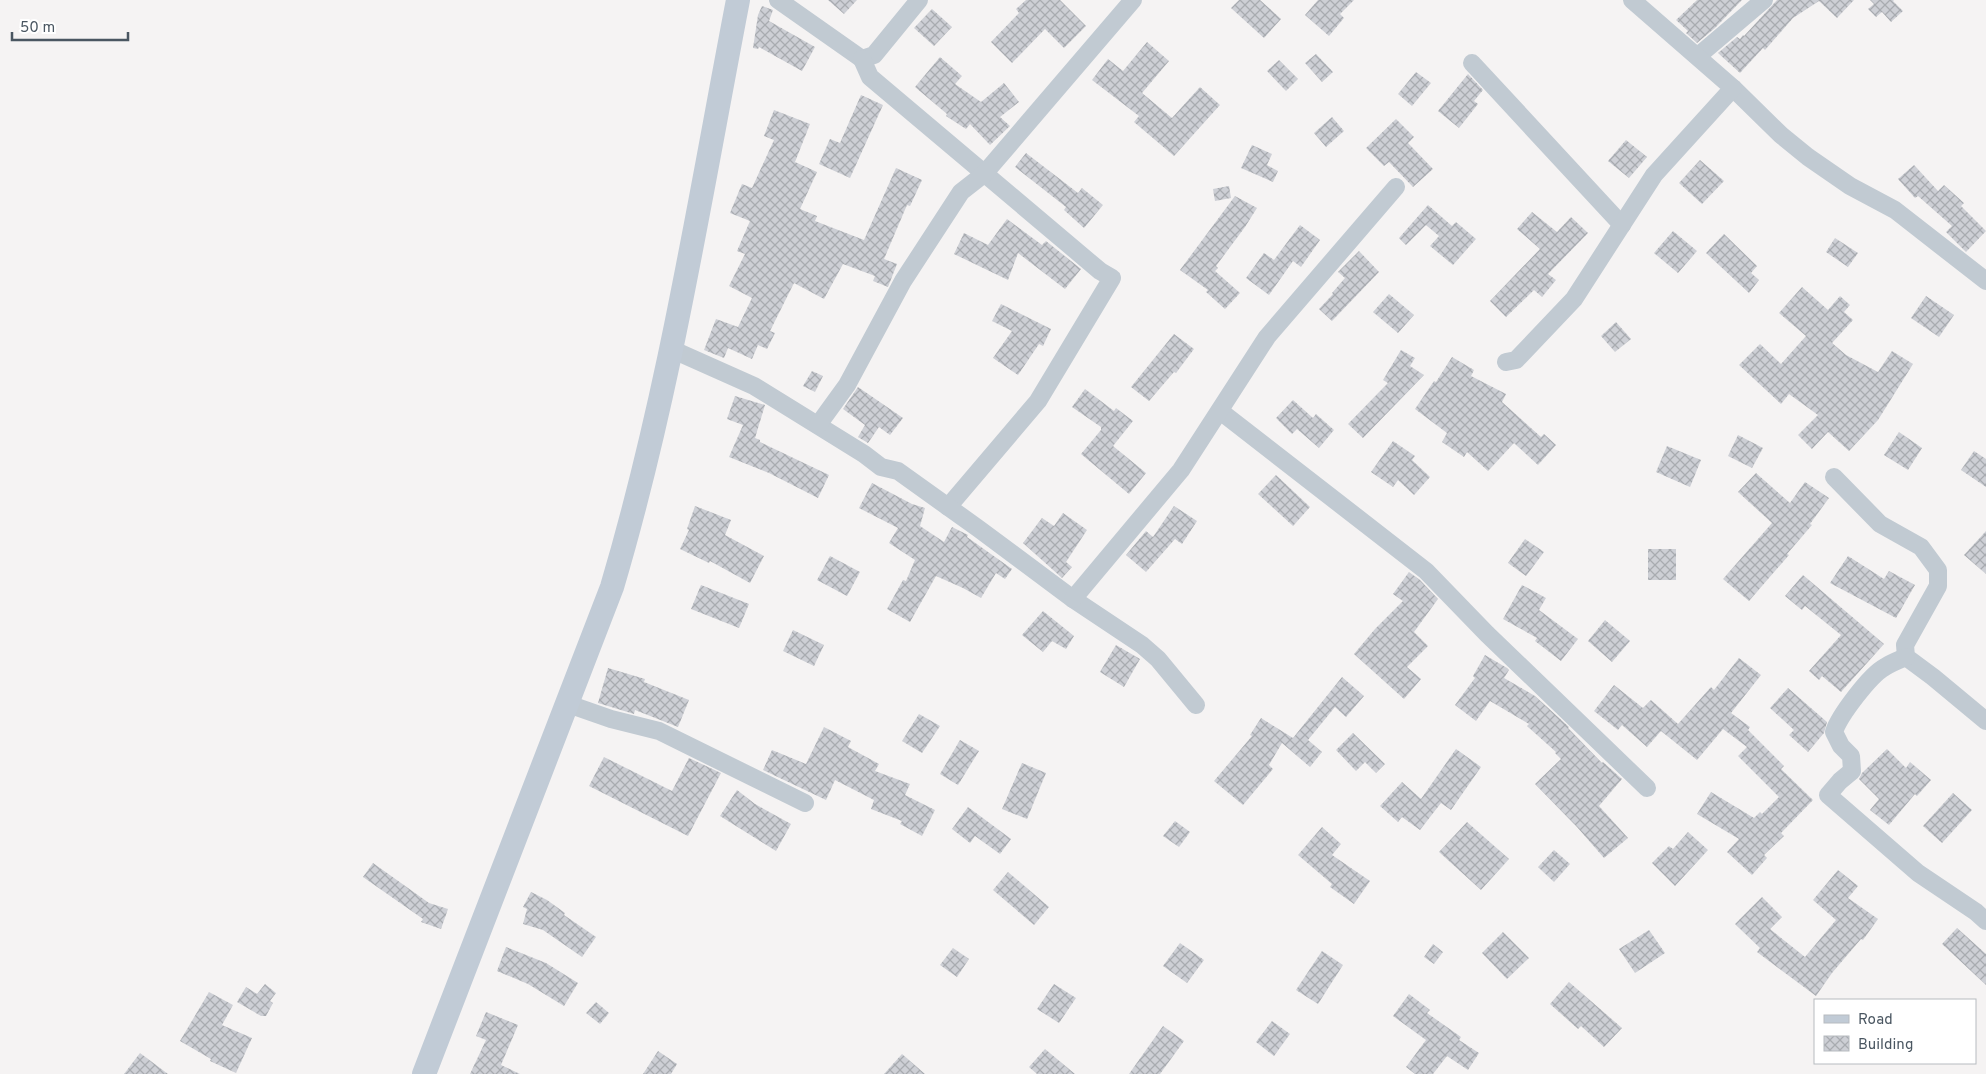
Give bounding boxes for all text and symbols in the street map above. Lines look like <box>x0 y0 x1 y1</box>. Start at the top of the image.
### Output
scale bar <box>12 10 129 42</box>
text: 50 m <box>20 19 55 38</box>
legend <box>1814 999 1976 1064</box>
text: Road <box>1858 1011 1893 1030</box>
text: Building <box>1858 1036 1913 1055</box>

